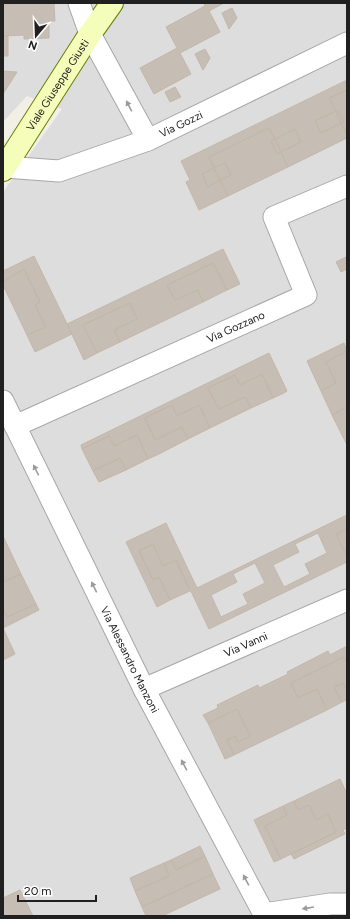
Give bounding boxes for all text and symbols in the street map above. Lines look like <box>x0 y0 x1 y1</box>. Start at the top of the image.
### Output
north arrow <box>16 16 56 56</box>
street label: Viale Giuseppe Giusti <box>23 37 91 133</box>
text: N <box>27 37 39 53</box>
one-way arrow <box>126 100 133 111</box>
street label: Via Gozzi <box>157 108 205 140</box>
street label: Via Gozzano <box>205 308 267 345</box>
one-way arrow <box>33 464 40 476</box>
one-way arrow <box>91 581 97 593</box>
street label: Via Alessandro Manzoni <box>98 604 162 715</box>
street label: Via Vanni <box>222 629 269 660</box>
one-way arrow <box>181 759 188 771</box>
one-way arrow <box>242 874 249 886</box>
scale bar <box>18 877 96 903</box>
text: 20 m <box>24 884 52 898</box>
one-way arrow <box>302 905 314 911</box>

